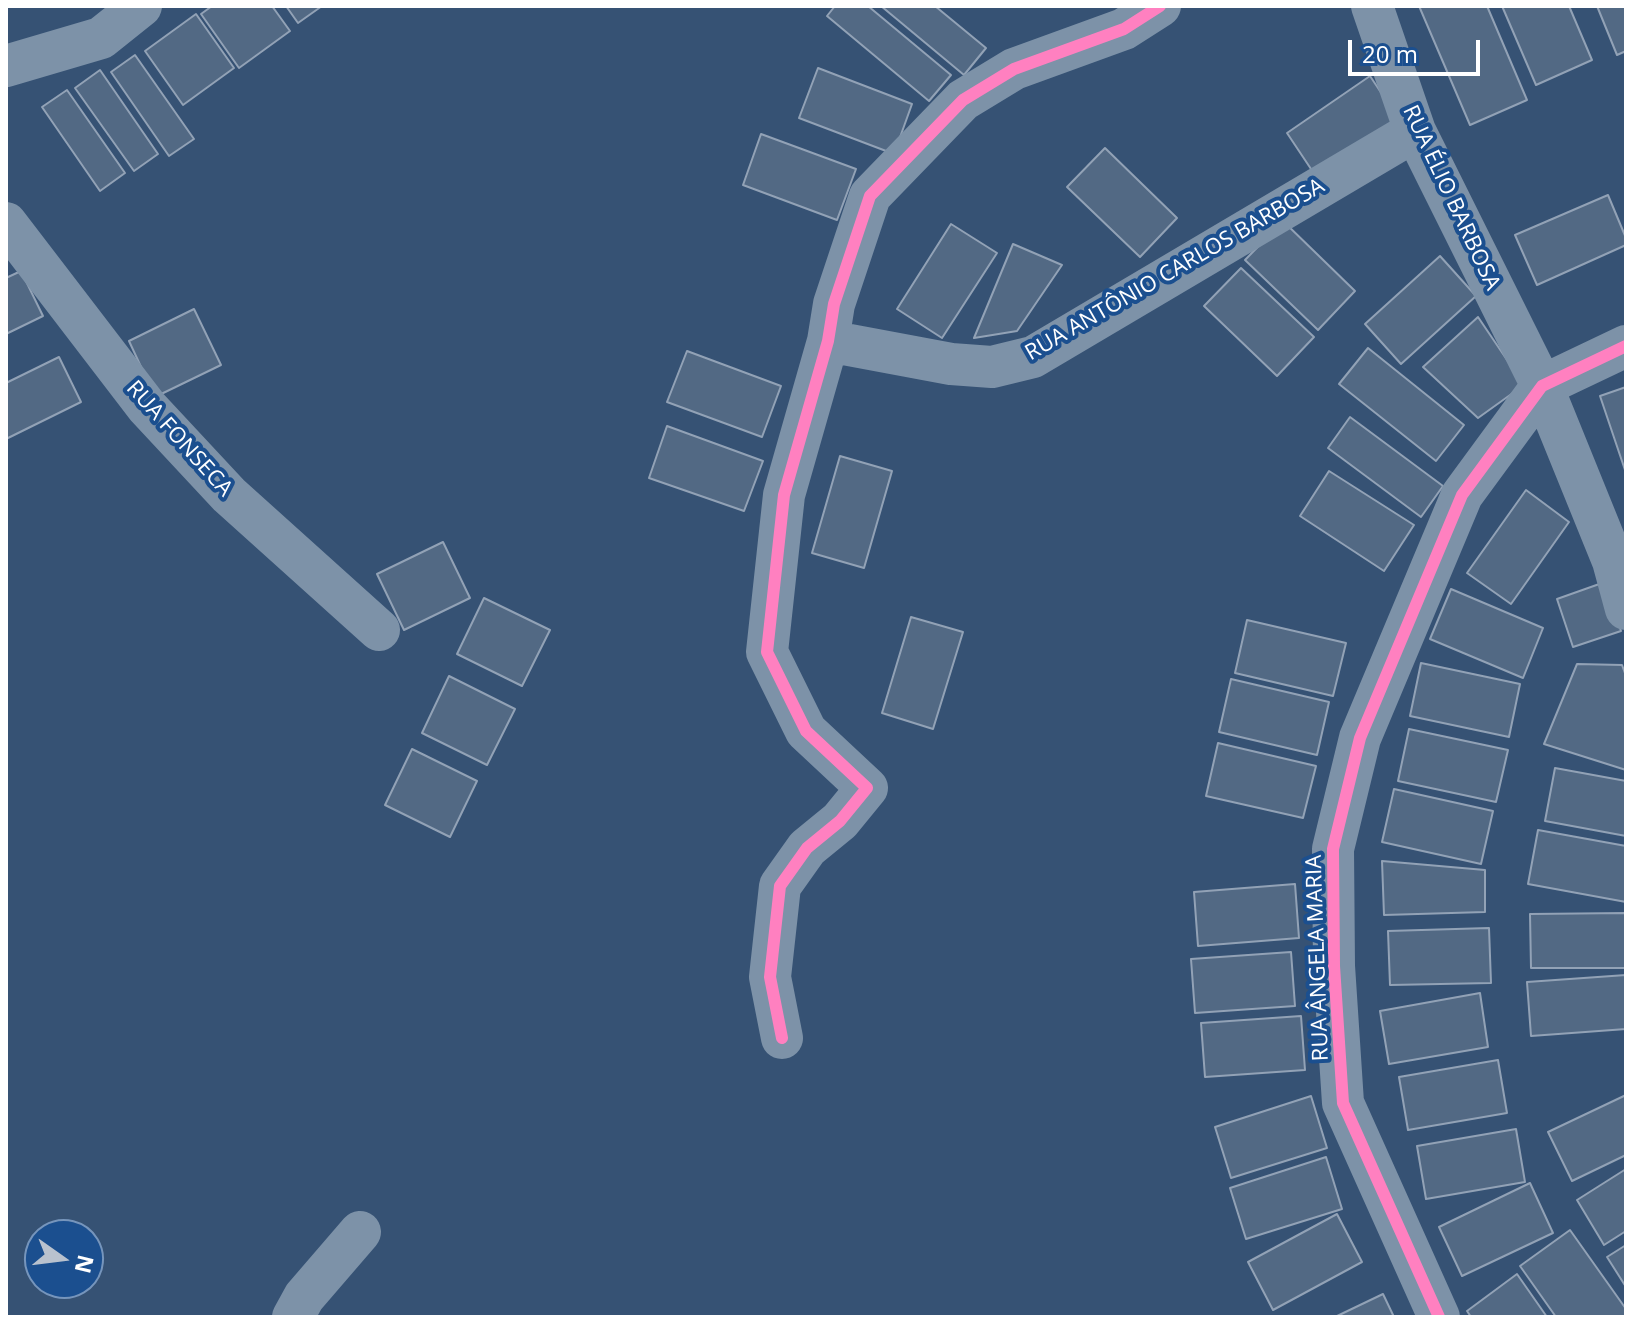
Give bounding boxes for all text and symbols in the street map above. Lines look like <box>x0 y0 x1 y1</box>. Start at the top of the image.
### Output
scale bar <box>1352 24 1484 74</box>
text: 20 m <box>1362 37 1418 70</box>
street label: RUA ÉLIO BARBOSA <box>1397 101 1505 295</box>
street label: RUA ANTÔNIO CARLOS BARBOSA <box>1021 173 1329 367</box>
street label: RUA FONSECA <box>120 376 238 502</box>
street label: RUA ÂNGELA MARIA <box>1301 854 1335 1062</box>
north arrow <box>24 1219 104 1299</box>
text: N <box>69 1252 102 1277</box>

